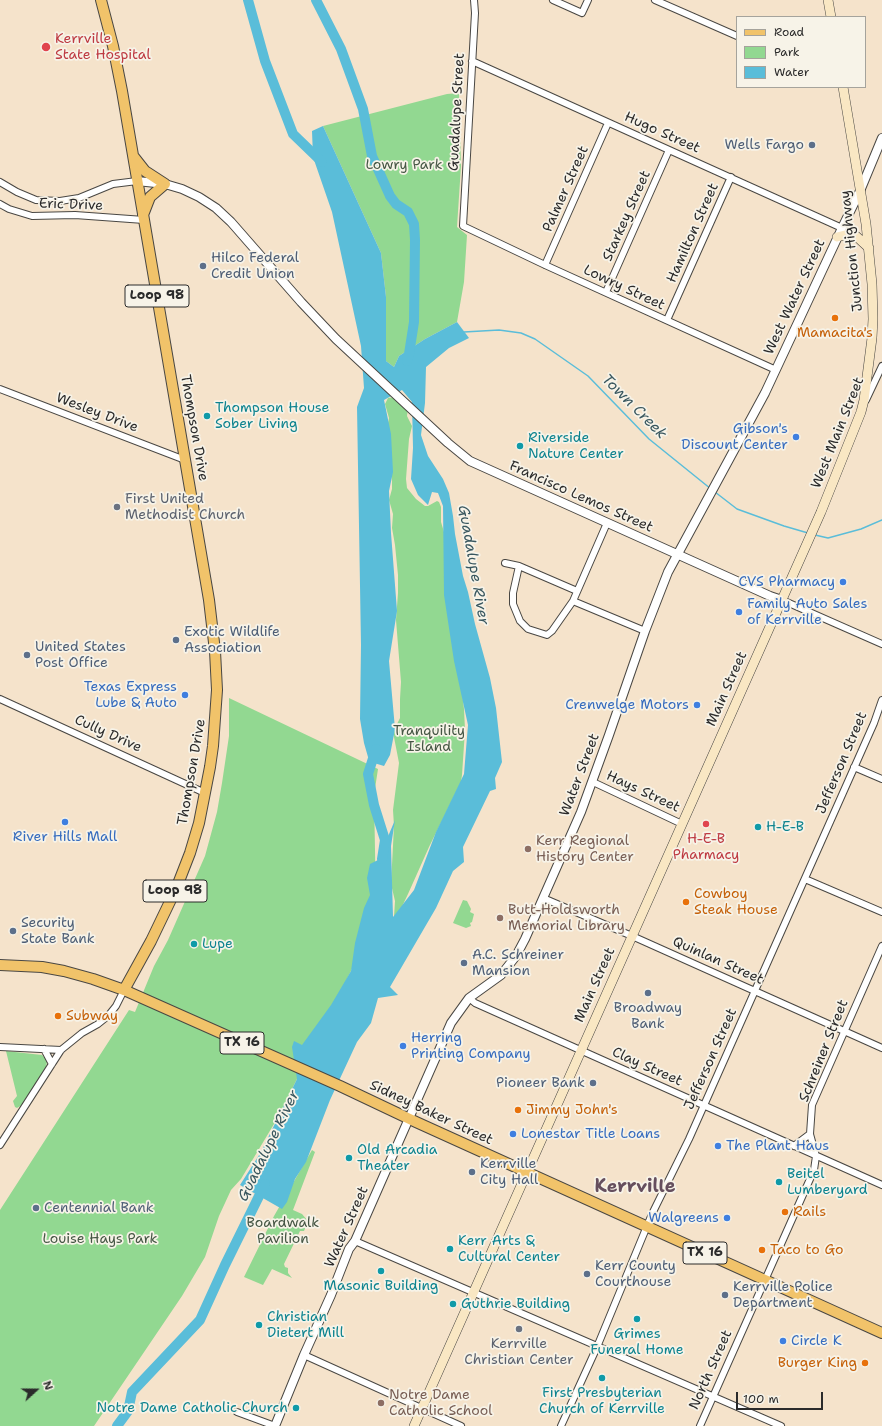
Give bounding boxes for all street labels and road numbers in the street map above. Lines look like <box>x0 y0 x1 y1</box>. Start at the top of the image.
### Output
street label: Guadalupe Street <box>446 52 468 172</box>
street label: Hugo Street <box>622 109 702 157</box>
street label: Palmer Street <box>540 143 592 235</box>
street label: Starkey Street <box>600 168 654 264</box>
street label: Hamilton Street <box>664 181 722 285</box>
street label: Junction Highway <box>837 189 867 313</box>
street label: Eric Drive <box>39 195 103 215</box>
street label: West Water Street <box>761 237 829 357</box>
street label: Lowry Street <box>581 262 667 314</box>
road number: Loop 98 <box>125 285 189 307</box>
street label: Thompson Drive <box>176 374 212 482</box>
street label: West Main Street <box>808 375 868 491</box>
street label: Wesley Drive <box>54 390 140 436</box>
street label: Francisco Lemos Street <box>507 458 655 536</box>
street label: Main Street <box>703 649 751 729</box>
street label: Jefferson Street <box>813 709 871 817</box>
street label: Cully Drive <box>72 712 144 756</box>
street label: Thompson Drive <box>174 718 210 826</box>
street label: Water Street <box>557 731 603 819</box>
street label: Hays Street <box>604 768 682 816</box>
road number: Loop 98 <box>143 880 207 902</box>
street label: Quinlan Street <box>670 933 766 989</box>
street label: Main Street <box>571 945 619 1025</box>
street label: Schreiner Street <box>796 997 852 1105</box>
street label: Jefferson Street <box>681 1006 741 1112</box>
road number: TX 16 <box>220 1032 264 1054</box>
street label: Clay Street <box>609 1044 685 1090</box>
street label: Sidney Baker Street <box>367 1077 495 1149</box>
street label: Water Street <box>322 1184 372 1270</box>
road number: TX 16 <box>683 1242 727 1264</box>
street label: North Street <box>686 1327 736 1413</box>

